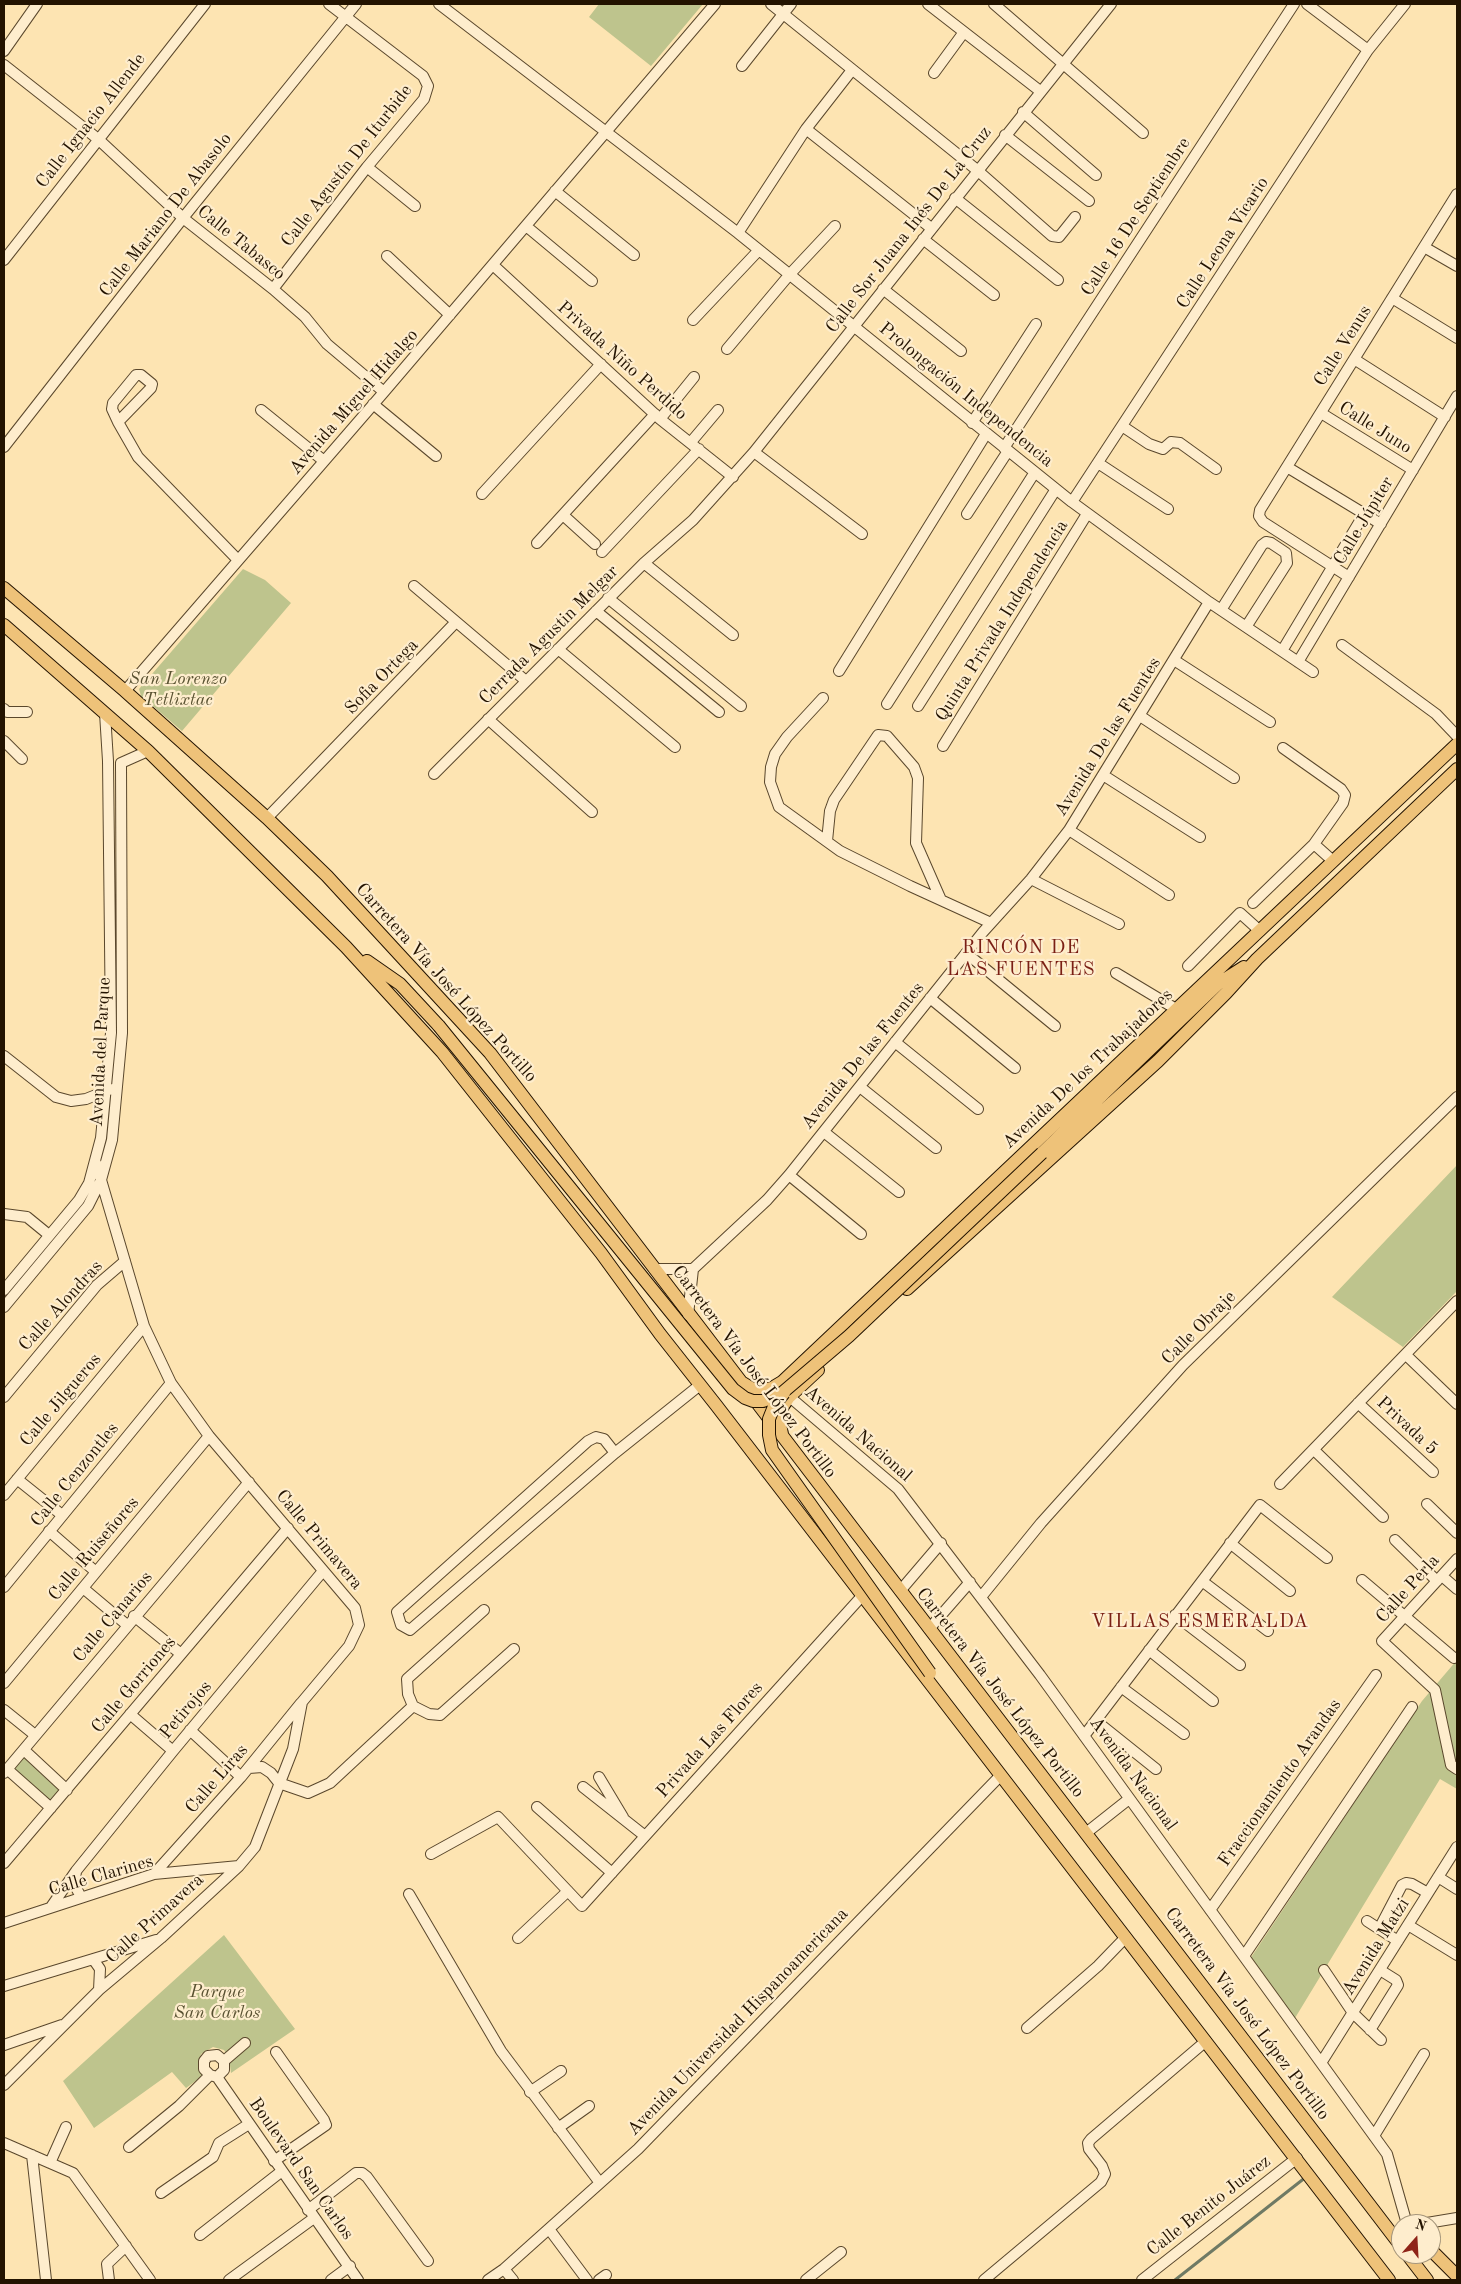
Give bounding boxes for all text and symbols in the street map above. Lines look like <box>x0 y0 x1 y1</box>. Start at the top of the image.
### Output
street label: Calle Ignacio Allende <box>32 49 150 193</box>
street label: Calle Agustín De Iturbide <box>277 80 417 252</box>
street label: Calle Sor Juana Inés De La Cruz <box>821 122 997 338</box>
street label: Calle Mariano De Abasolo <box>95 129 237 301</box>
street label: Calle 16 De Septiembre <box>1077 134 1195 300</box>
street label: Calle Leona Vicario <box>1172 173 1274 313</box>
street label: Calle Tabasco <box>192 201 290 285</box>
street label: Privada Niño Perdido <box>552 297 692 425</box>
street label: Calle Venus <box>1310 301 1376 391</box>
street label: Prolongación Independencia <box>875 318 1057 472</box>
street label: Avenida Miguel Hidalgo <box>285 325 423 479</box>
street label: Calle Juno <box>1335 397 1415 459</box>
street label: Calle Júpiter <box>1329 473 1399 569</box>
street label: Quinta Privada Independencia <box>931 516 1073 726</box>
street label: Cerrada Agustin Melgar <box>475 561 623 709</box>
street label: Sofia Ortega <box>341 635 423 719</box>
street label: Avenida De las Fuentes <box>1050 653 1166 821</box>
park label: San Lorenzo Tetlixtac <box>129 668 227 711</box>
street label: Carretera Vía José López Portillo <box>351 879 541 1087</box>
district label: RINCÓN DE LAS FUENTES <box>945 937 1097 981</box>
street label: Avenida del Parque <box>86 977 116 1127</box>
street label: Avenida De las Fuentes <box>797 978 929 1134</box>
street label: Avenida De los Trabajadores <box>998 984 1178 1154</box>
street label: Calle Alondras <box>15 1256 107 1356</box>
street label: Carretera Vía José López Portillo <box>667 1261 841 1483</box>
street label: Calle Obraje <box>1157 1286 1241 1370</box>
street label: Calle Jilgueros <box>16 1349 106 1451</box>
street label: Avenida Nacional <box>800 1381 916 1487</box>
street label: Privada 5 <box>1372 1392 1442 1460</box>
street label: Calle Cenzontles <box>26 1419 124 1531</box>
street label: Calle Primavera <box>271 1485 367 1595</box>
street label: Calle Ruiseñores <box>44 1492 144 1606</box>
street label: Calle Perla <box>1372 1550 1444 1628</box>
street label: Calle Canarios <box>69 1567 157 1667</box>
street label: Carretera Vía José López Portillo <box>911 1584 1089 1802</box>
district label: VILLAS ESMERALDA <box>1089 1611 1311 1633</box>
street label: Calle Gorriones <box>87 1632 181 1738</box>
street label: Petirojos <box>155 1676 217 1744</box>
street label: Privada Las Flores <box>652 1677 768 1803</box>
street label: Fraccionamiento Arandas <box>1214 1695 1346 1871</box>
street label: Avenida Nacional <box>1084 1713 1182 1835</box>
street label: Calle Liras <box>181 1740 253 1818</box>
street label: Calle Clarines <box>46 1851 156 1901</box>
street label: Calle Primavera <box>102 1869 208 1969</box>
street label: Avenida Matzi <box>1338 1894 1414 2000</box>
street label: Carretera Vía José López Portillo <box>1160 1903 1334 2125</box>
street label: Avenida Universidad Hispanoamericana <box>623 1904 853 2140</box>
park label: Parque San Carlos <box>174 1981 260 2024</box>
street label: Boulevard San Carlos <box>244 2094 358 2244</box>
street label: Calle Benito Juárez <box>1143 2151 1275 2261</box>
north arrow <box>1391 2214 1441 2264</box>
text: N <box>1413 2217 1428 2234</box>

